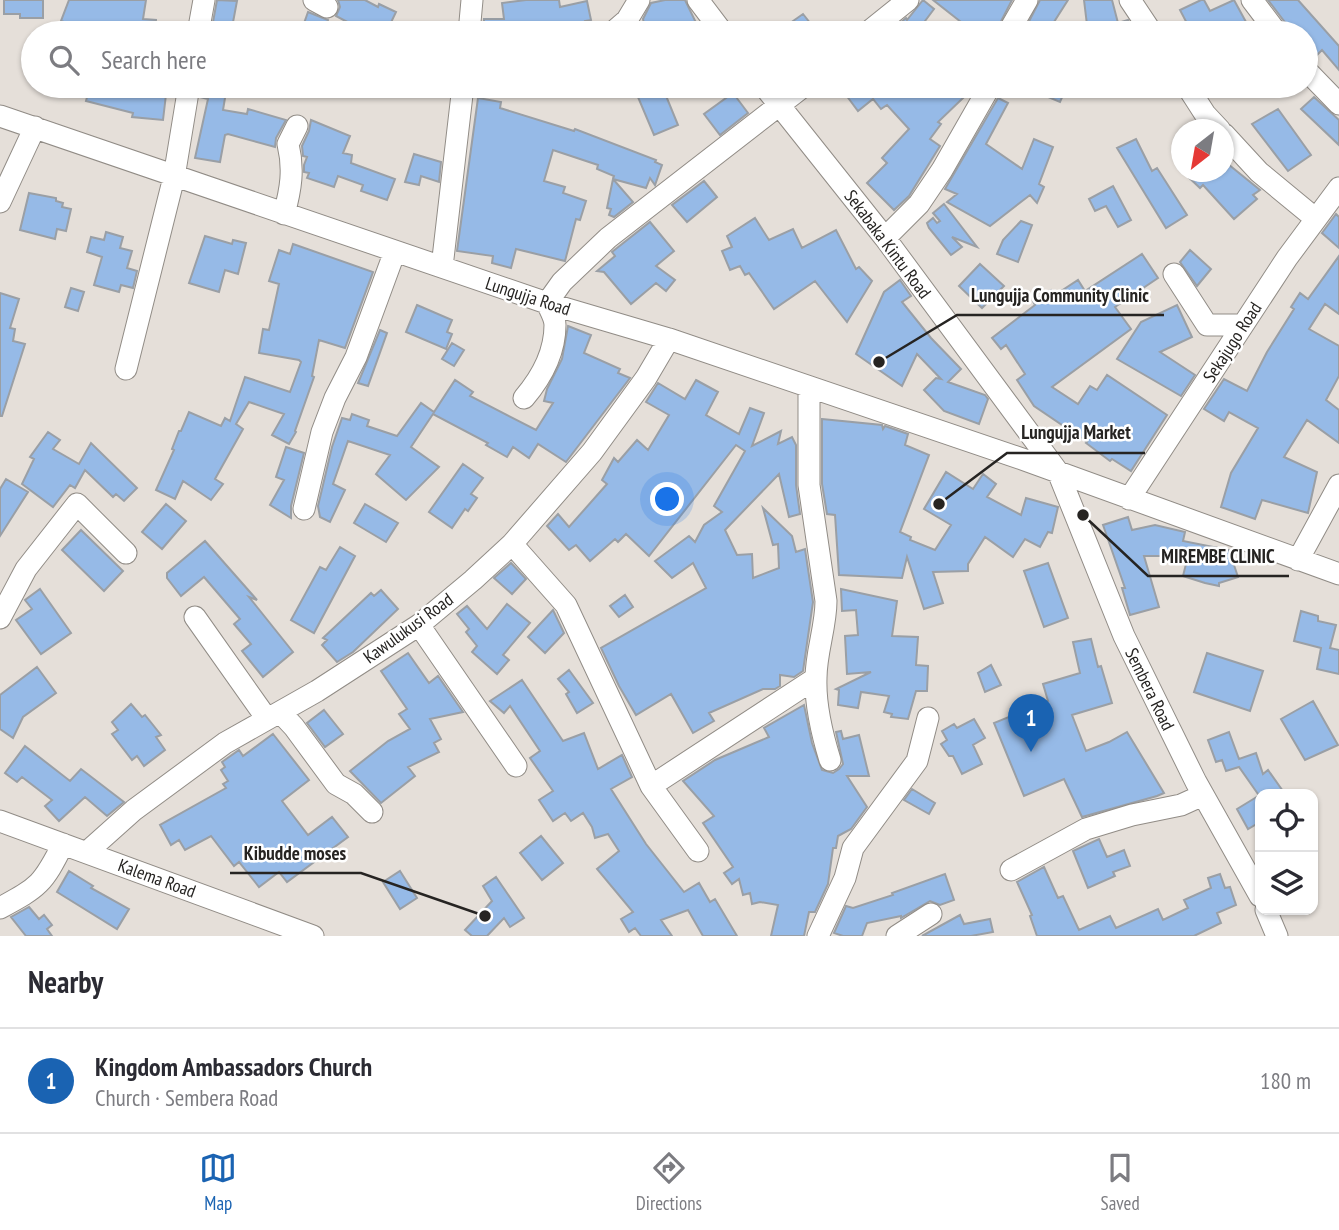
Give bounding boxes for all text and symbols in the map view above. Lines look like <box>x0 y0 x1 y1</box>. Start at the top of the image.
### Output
search box <box>21 21 1318 98</box>
icon: search <box>45 41 83 79</box>
text: Search here <box>101 43 207 76</box>
north arrow <box>1171 119 1234 182</box>
street label: Sekabaka Kintu Road <box>840 185 936 303</box>
street label: Lungujja Road <box>483 271 573 321</box>
callout: Lungujja Community Clinic <box>957 275 1164 315</box>
text: Lungujja Community Clinic <box>971 283 1149 307</box>
street label: Sekajugo Road <box>1198 298 1266 386</box>
callout: Lungujja Market <box>1007 413 1145 453</box>
text: Lungujja Market <box>1021 420 1131 444</box>
your location <box>650 482 684 516</box>
callout: MIREMBE CLINIC <box>1148 536 1289 576</box>
text: MIREMBE CLINIC <box>1161 544 1275 568</box>
street label: Kawulukusi Road <box>359 588 457 668</box>
street label: Sembera Road <box>1120 644 1180 734</box>
pin: 1 <box>1008 694 1054 752</box>
map controls <box>1255 789 1318 915</box>
button: locate <box>1255 789 1318 852</box>
callout: Kibudde moses <box>230 833 361 873</box>
text: Kibudde moses <box>244 841 347 865</box>
button: layers <box>1255 852 1318 915</box>
street label: Kalema Road <box>115 853 199 903</box>
text: Nearby <box>28 962 103 1001</box>
text: Kingdom Ambassadors Church <box>95 1050 372 1083</box>
text: 1 <box>46 1066 57 1095</box>
text: 180 m <box>1260 1066 1311 1095</box>
text: Church · Sembera Road <box>95 1083 278 1112</box>
tab: Map <box>199 1149 237 1215</box>
tab: Directions <box>636 1149 702 1215</box>
tab: Saved <box>1101 1149 1140 1215</box>

